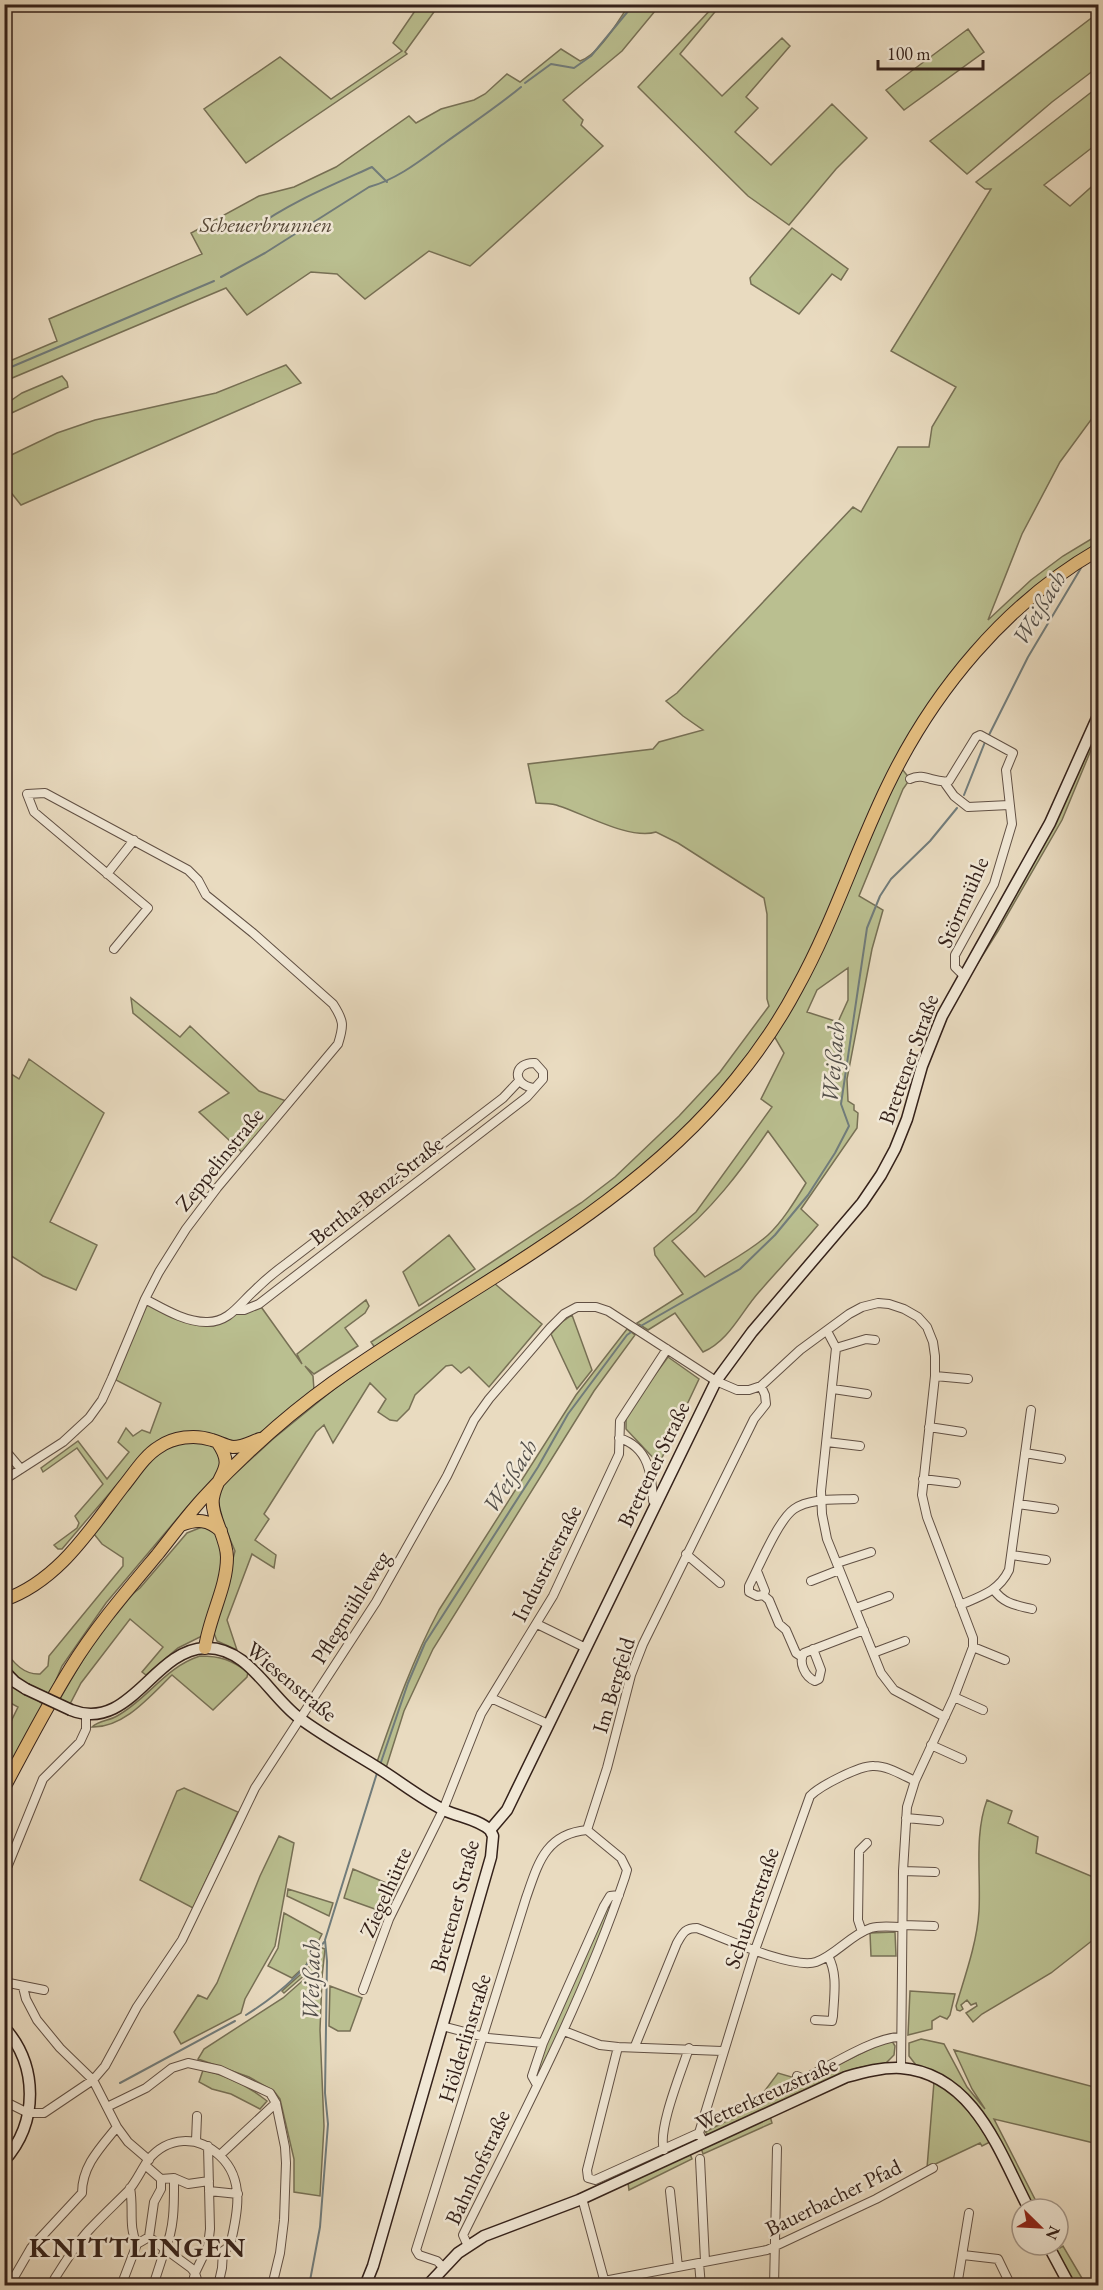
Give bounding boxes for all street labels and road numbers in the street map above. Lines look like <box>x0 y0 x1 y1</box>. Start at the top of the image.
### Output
street label: Störrmühle <box>930 852 996 952</box>
street label: Brettener Straße <box>872 990 946 1128</box>
street label: Zeppelinstraße <box>169 1101 270 1217</box>
street label: Bertha-Benz-Straße <box>303 1129 449 1252</box>
street label: Brettener Straße <box>611 1396 696 1532</box>
street label: Industriestraße <box>505 1500 588 1626</box>
street label: Pflegmühleweg <box>304 1545 397 1669</box>
street label: Im Bergfeld <box>585 1633 642 1737</box>
street label: Wiesenstraße <box>240 1635 344 1728</box>
street label: Brettener Straße <box>423 1836 486 1976</box>
street label: Ziegelhütte <box>353 1842 418 1942</box>
street label: Schubertstraße <box>717 1843 786 1972</box>
street label: Hölderlinstraße <box>431 1970 498 2106</box>
street label: Wetterkreuzstraße <box>691 2049 842 2138</box>
street label: Bahnhofstraße <box>438 2105 517 2229</box>
street label: Bauerbacher Pfad <box>760 2152 907 2243</box>

